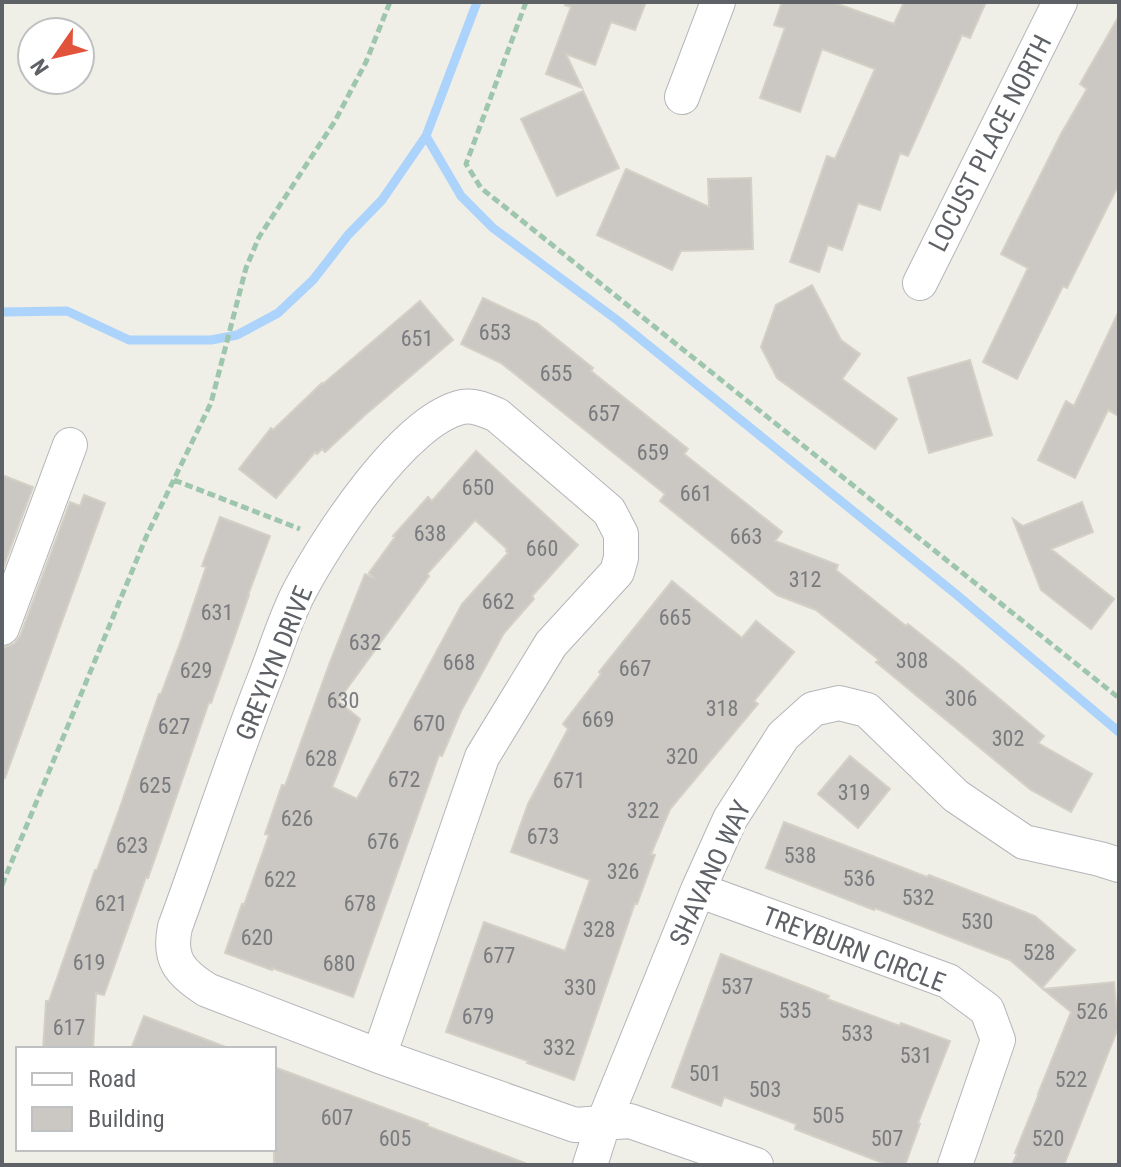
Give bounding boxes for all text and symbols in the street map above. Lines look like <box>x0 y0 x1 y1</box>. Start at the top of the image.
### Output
north arrow <box>16 16 96 96</box>
street label: LOCUST PLACE NORTH <box>922 30 1058 256</box>
text: N <box>26 54 54 79</box>
house number: 653 <box>479 320 511 345</box>
house number: 651 <box>401 326 433 351</box>
house number: 655 <box>540 361 572 386</box>
house number: 657 <box>588 401 620 426</box>
house number: 659 <box>637 440 669 465</box>
house number: 650 <box>462 475 494 500</box>
house number: 661 <box>680 481 712 506</box>
house number: 638 <box>414 521 446 546</box>
house number: 663 <box>730 524 762 549</box>
house number: 660 <box>526 536 558 561</box>
house number: 312 <box>789 567 821 592</box>
street label: GREYLYN DRIVE <box>229 582 319 744</box>
house number: 662 <box>482 589 514 614</box>
house number: 631 <box>201 600 233 625</box>
house number: 665 <box>659 605 691 630</box>
house number: 632 <box>349 630 381 655</box>
house number: 308 <box>896 648 928 673</box>
house number: 668 <box>443 650 475 675</box>
house number: 667 <box>619 656 651 681</box>
house number: 629 <box>180 658 212 683</box>
house number: 306 <box>945 686 977 711</box>
house number: 630 <box>327 688 359 713</box>
house number: 318 <box>706 696 738 721</box>
house number: 669 <box>582 707 614 732</box>
house number: 670 <box>413 711 445 736</box>
house number: 627 <box>158 714 190 739</box>
house number: 302 <box>992 726 1024 751</box>
house number: 320 <box>666 744 698 769</box>
house number: 628 <box>305 746 337 771</box>
house number: 672 <box>388 767 420 792</box>
house number: 671 <box>553 768 585 793</box>
house number: 625 <box>139 773 171 798</box>
house number: 319 <box>838 780 870 805</box>
street label: SHAVANO WAY <box>663 795 757 950</box>
house number: 322 <box>627 798 659 823</box>
house number: 626 <box>281 806 313 831</box>
house number: 673 <box>527 824 559 849</box>
house number: 676 <box>367 829 399 854</box>
house number: 623 <box>116 833 148 858</box>
house number: 538 <box>784 843 816 868</box>
house number: 326 <box>607 859 639 884</box>
house number: 536 <box>843 866 875 891</box>
house number: 622 <box>264 867 296 892</box>
house number: 532 <box>902 885 934 910</box>
house number: 621 <box>95 891 127 916</box>
house number: 678 <box>344 891 376 916</box>
street label: TREYBURN CIRCLE <box>758 900 950 998</box>
house number: 530 <box>961 909 993 934</box>
house number: 328 <box>583 917 615 942</box>
house number: 620 <box>241 925 273 950</box>
house number: 528 <box>1023 940 1055 965</box>
house number: 677 <box>483 943 515 968</box>
house number: 619 <box>73 950 105 975</box>
house number: 680 <box>323 951 355 976</box>
house number: 537 <box>721 974 753 999</box>
house number: 330 <box>564 975 596 1000</box>
house number: 535 <box>779 998 811 1023</box>
house number: 526 <box>1076 999 1108 1024</box>
house number: 679 <box>462 1004 494 1029</box>
house number: 617 <box>53 1015 85 1040</box>
house number: 533 <box>841 1021 873 1046</box>
house number: 332 <box>543 1035 575 1060</box>
house number: 531 <box>900 1043 932 1068</box>
legend <box>16 1047 276 1151</box>
house number: 501 <box>689 1061 721 1086</box>
text: Road <box>88 1065 136 1093</box>
house number: 522 <box>1055 1067 1087 1092</box>
house number: 503 <box>749 1077 781 1102</box>
house number: 505 <box>812 1103 844 1128</box>
text: Building <box>88 1105 165 1133</box>
house number: 607 <box>321 1105 353 1130</box>
house number: 605 <box>379 1126 411 1151</box>
house number: 507 <box>871 1126 903 1151</box>
house number: 520 <box>1032 1126 1064 1151</box>

